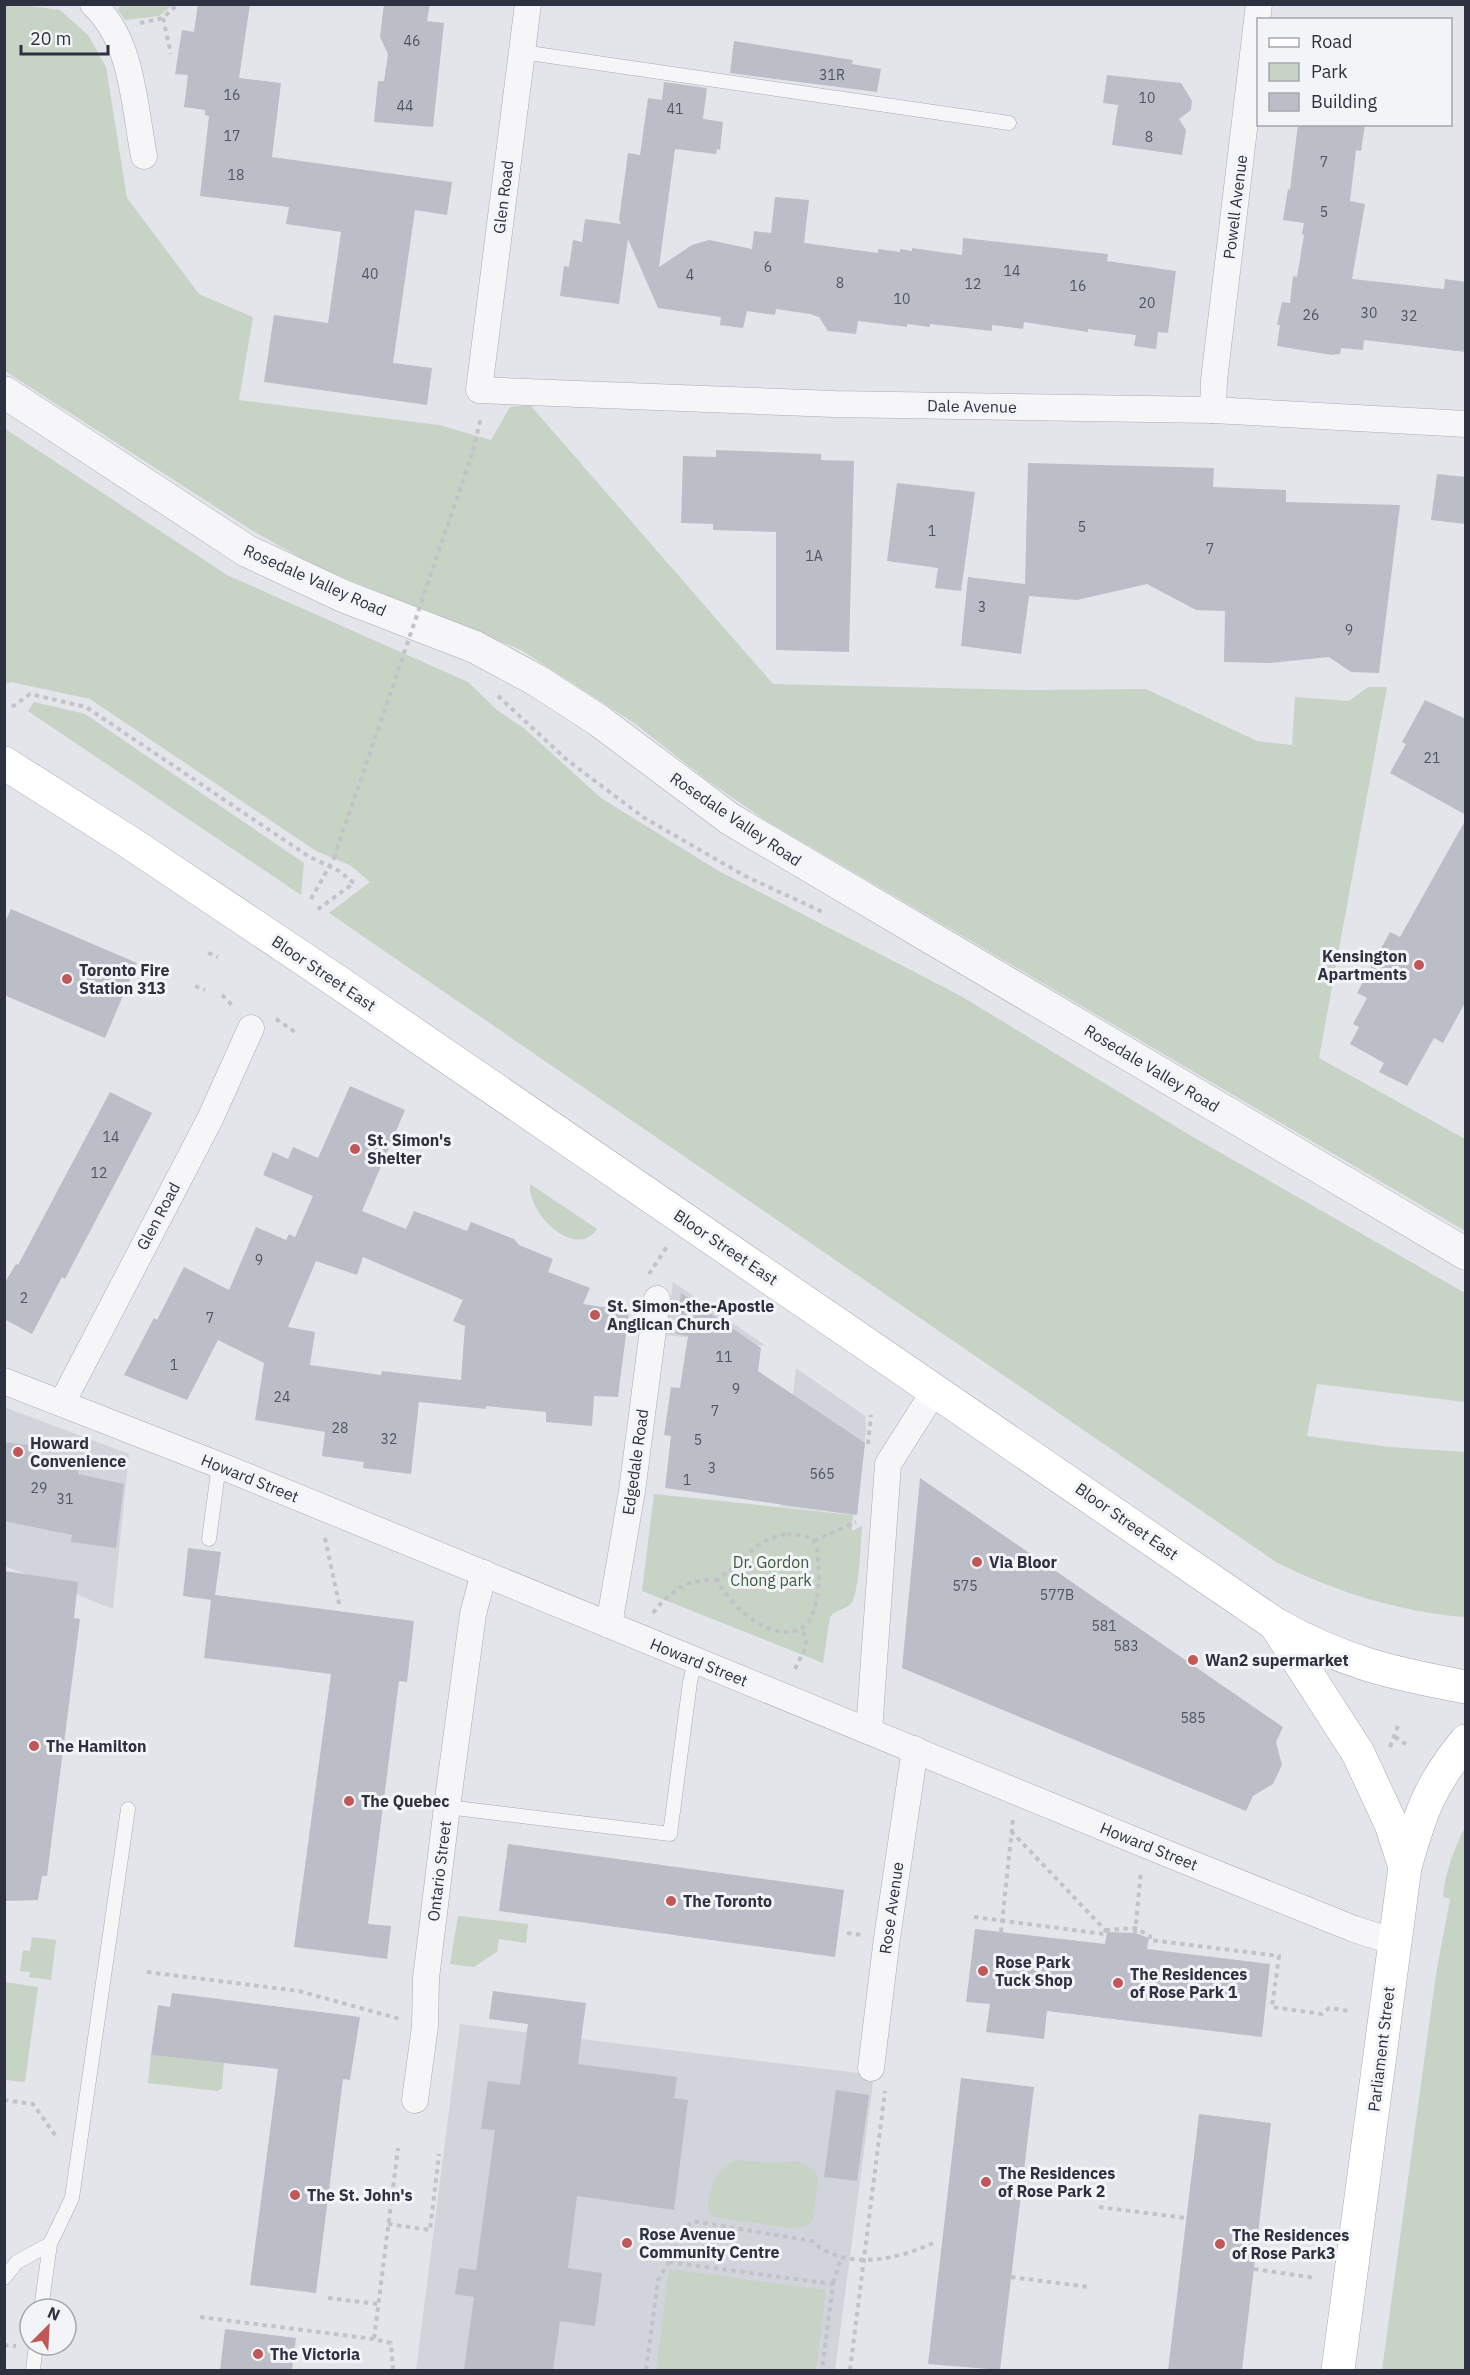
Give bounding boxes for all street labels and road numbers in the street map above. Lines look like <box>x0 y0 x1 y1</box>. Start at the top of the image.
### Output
street label: Powell Avenue <box>1219 153 1251 260</box>
street label: Glen Road <box>489 159 517 235</box>
street label: Dale Avenue <box>927 395 1017 417</box>
street label: Rosedale Valley Road <box>241 540 389 620</box>
street label: Rosedale Valley Road <box>667 768 805 870</box>
street label: Bloor Street East <box>268 931 380 1015</box>
street label: Rosedale Valley Road <box>1081 1020 1223 1116</box>
street label: Glen Road <box>132 1179 184 1253</box>
street label: Bloor Street East <box>670 1205 782 1289</box>
street label: Edgedale Road <box>618 1408 652 1516</box>
street label: Howard Street <box>198 1449 302 1507</box>
street label: Bloor Street East <box>1072 1478 1182 1564</box>
street label: Howard Street <box>647 1633 751 1691</box>
street label: Howard Street <box>1097 1817 1201 1875</box>
street label: Ontario Street <box>423 1820 455 1922</box>
street label: Rose Avenue <box>875 1860 907 1955</box>
street label: Parliament Street <box>1363 1985 1399 2113</box>

